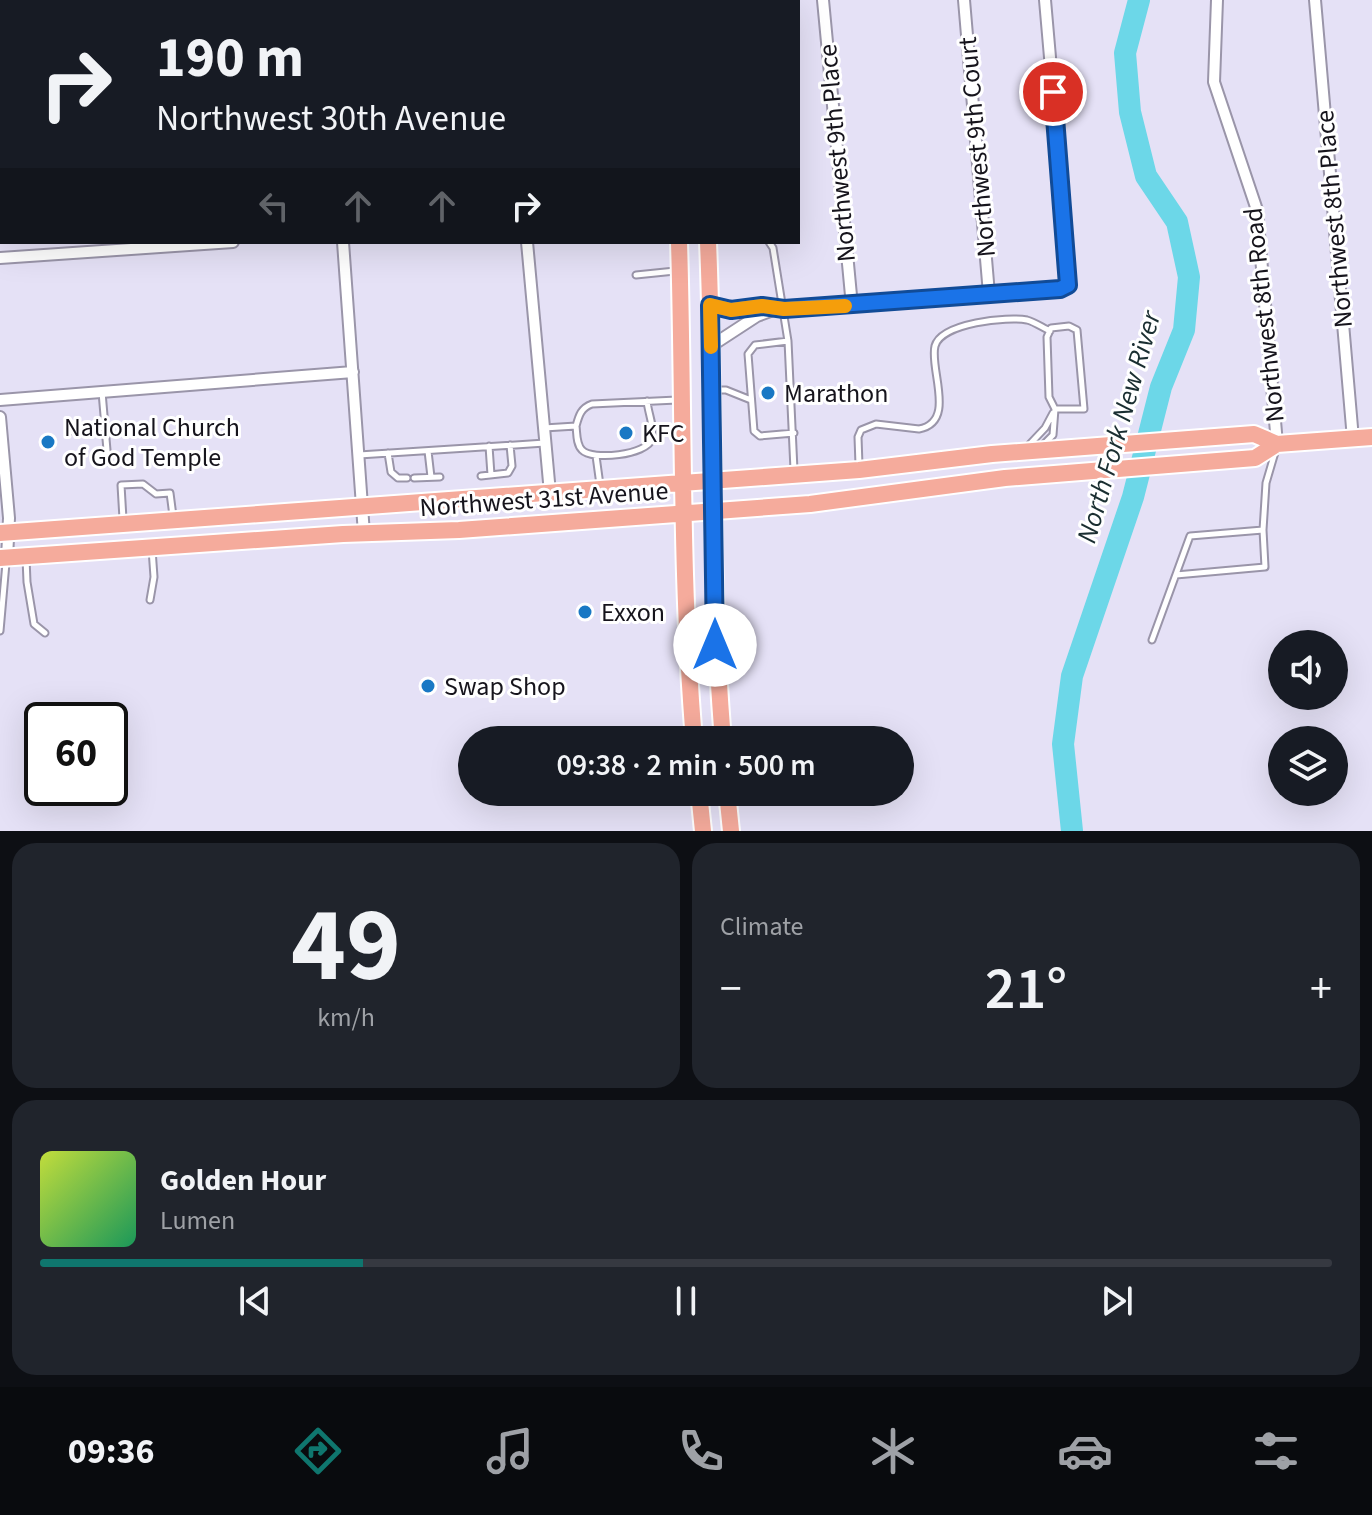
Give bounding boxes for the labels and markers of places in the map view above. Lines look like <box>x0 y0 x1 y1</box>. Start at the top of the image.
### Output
pin <box>1019 58 1087 126</box>
place label: Marathon <box>784 375 888 412</box>
marker: Marathon <box>759 384 777 402</box>
place label: National Church of God Temple <box>64 409 240 476</box>
place label: KFC <box>642 415 684 452</box>
marker: KFC <box>617 424 635 442</box>
marker: National Church of God Temple <box>39 433 57 451</box>
place label: Exxon <box>601 594 665 631</box>
marker: Exxon <box>576 603 594 621</box>
place label: Swap Shop <box>444 668 566 705</box>
marker: Swap Shop <box>419 677 437 695</box>

